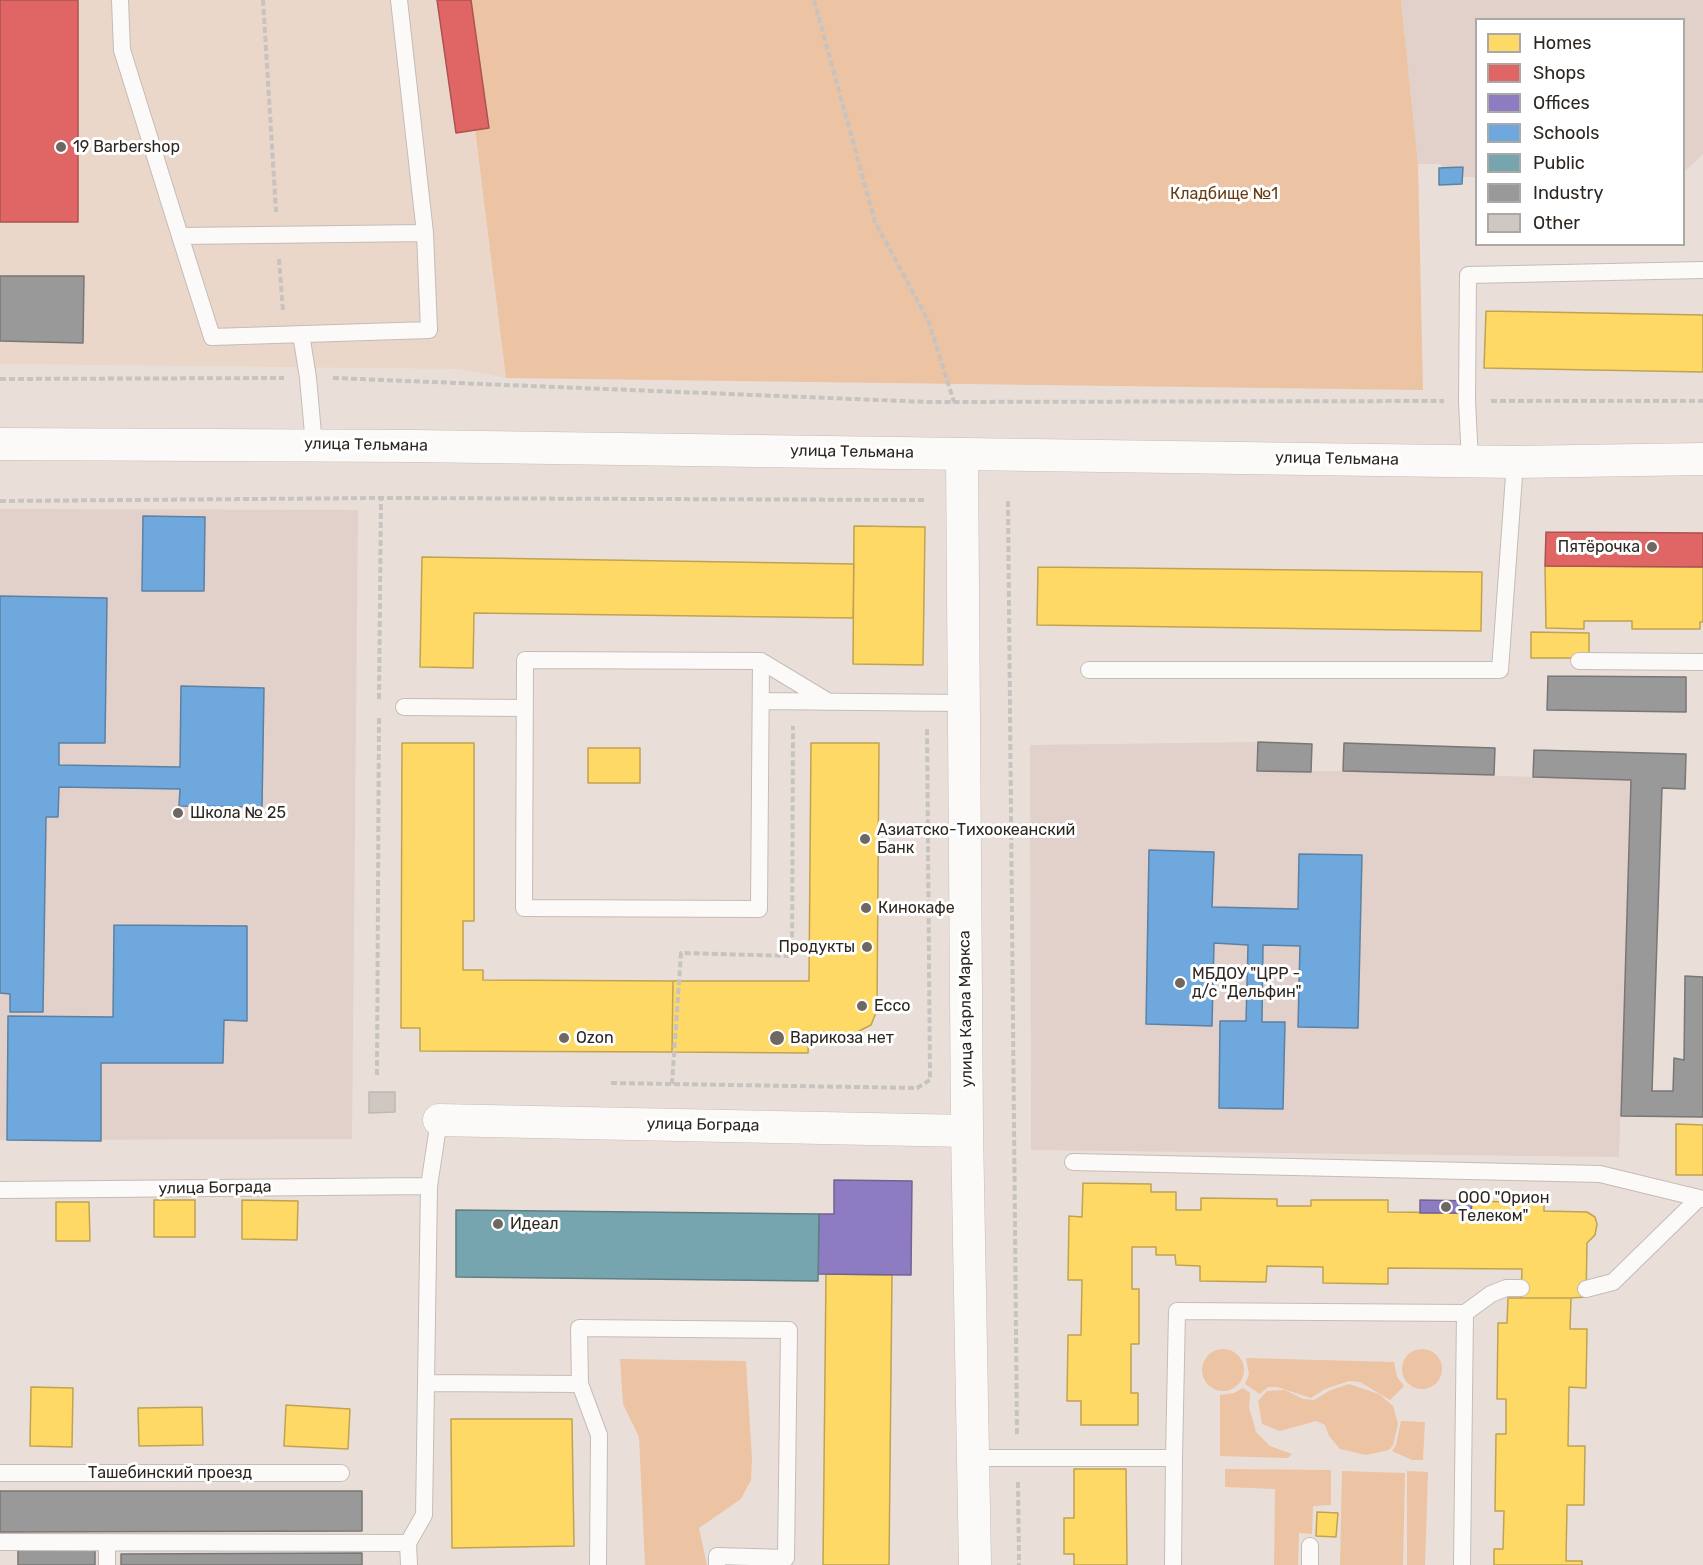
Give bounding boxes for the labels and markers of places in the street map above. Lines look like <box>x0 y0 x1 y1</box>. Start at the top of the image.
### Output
place label: 19 Barbershop <box>73 137 180 157</box>
marker: 19 Barbershop <box>54 140 68 154</box>
place label: Пятёрочка <box>1558 537 1640 557</box>
marker: Пятёрочка <box>1645 540 1659 554</box>
place label: Школа № 25 <box>190 803 286 823</box>
marker: Школа № 25 <box>171 806 185 820</box>
place label: Азиатско-Тихоокеанский Банк <box>877 820 1075 858</box>
marker: Азиатско-Тихоокеанский Банк <box>858 832 872 846</box>
place label: Кинокафе <box>878 898 955 918</box>
marker: Кинокафе <box>859 901 873 915</box>
place label: Продукты <box>778 937 855 957</box>
marker: Продукты <box>860 940 874 954</box>
place label: МБДОУ "ЦРР - д/с "Дельфин" <box>1192 964 1302 1002</box>
marker: МБДОУ "ЦРР - д/с "Дельфин" <box>1173 976 1187 990</box>
place label: Ecco <box>874 996 910 1016</box>
marker: Ecco <box>855 999 869 1013</box>
place label: Ozon <box>576 1028 614 1048</box>
place label: Варикоза нет <box>790 1028 894 1048</box>
marker: Варикоза нет <box>768 1029 786 1047</box>
marker: Ozon <box>557 1031 571 1045</box>
place label: ООО "Орион Телеком" <box>1458 1188 1549 1226</box>
marker: ООО "Орион Телеком" <box>1439 1200 1453 1214</box>
place label: Идеал <box>510 1214 559 1234</box>
marker: Идеал <box>491 1217 505 1231</box>

